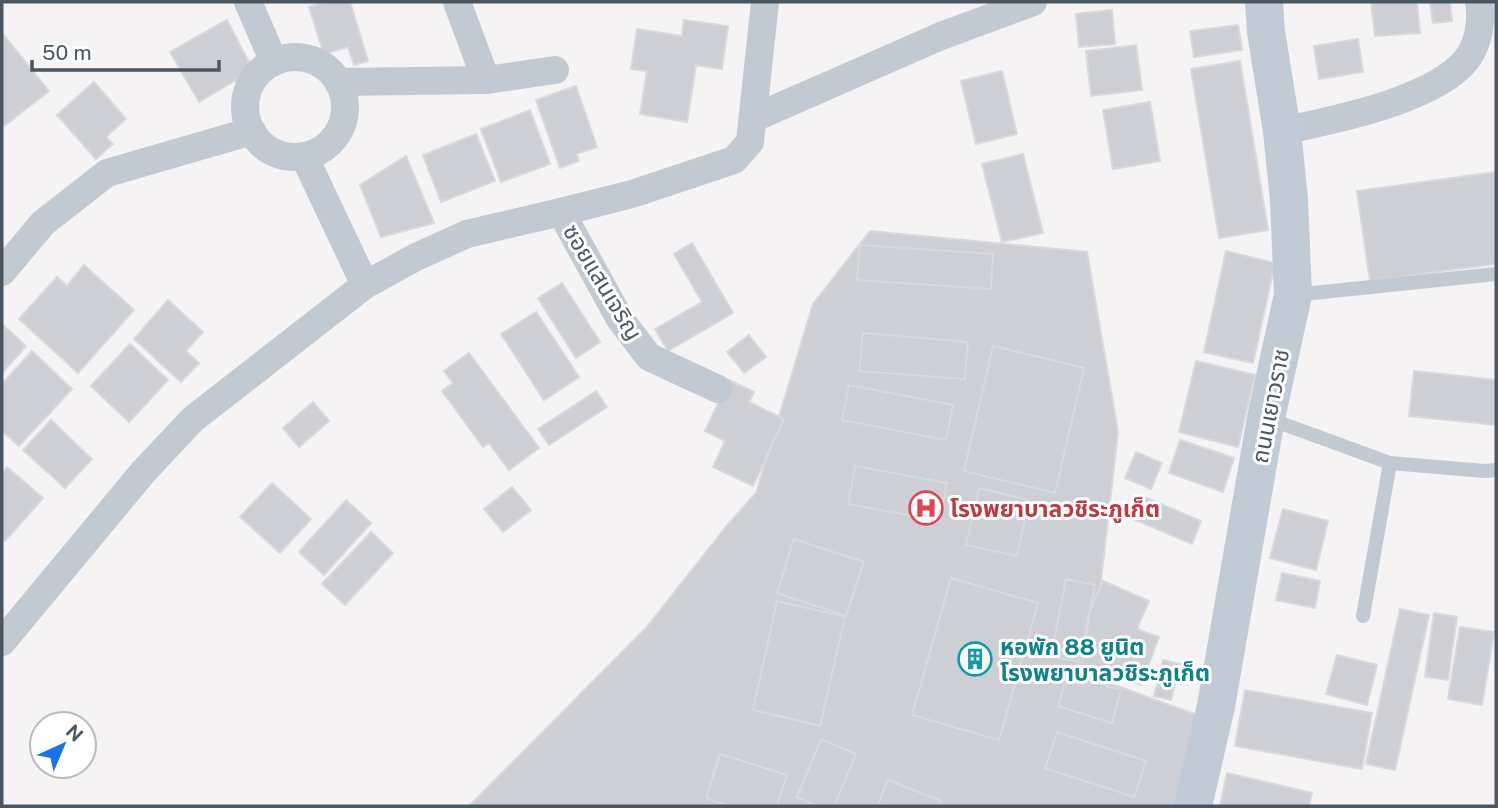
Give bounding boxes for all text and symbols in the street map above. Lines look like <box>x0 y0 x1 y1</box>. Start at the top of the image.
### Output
scale bar <box>32 28 219 72</box>
text: 50 m <box>42 40 92 65</box>
street label: ซอยแสนเจริญ <box>558 219 648 345</box>
street label: ถนนเยาวราช <box>1246 347 1294 465</box>
hospital icon: โรงพยาบาลวชิระภูเก็ต <box>907 489 945 527</box>
place label: โรงพยาบาลวชิระภูเก็ต <box>950 495 1160 523</box>
place label: หอพัก 88 ยูนิต โรงพยาบาลวชิระภูเก็ต <box>1000 633 1210 687</box>
building icon: หอพัก 88 ยูนิต โรงพยาบาลวชิระภูเก็ต <box>956 640 994 678</box>
north arrow <box>28 710 98 780</box>
text: N <box>62 720 88 746</box>

